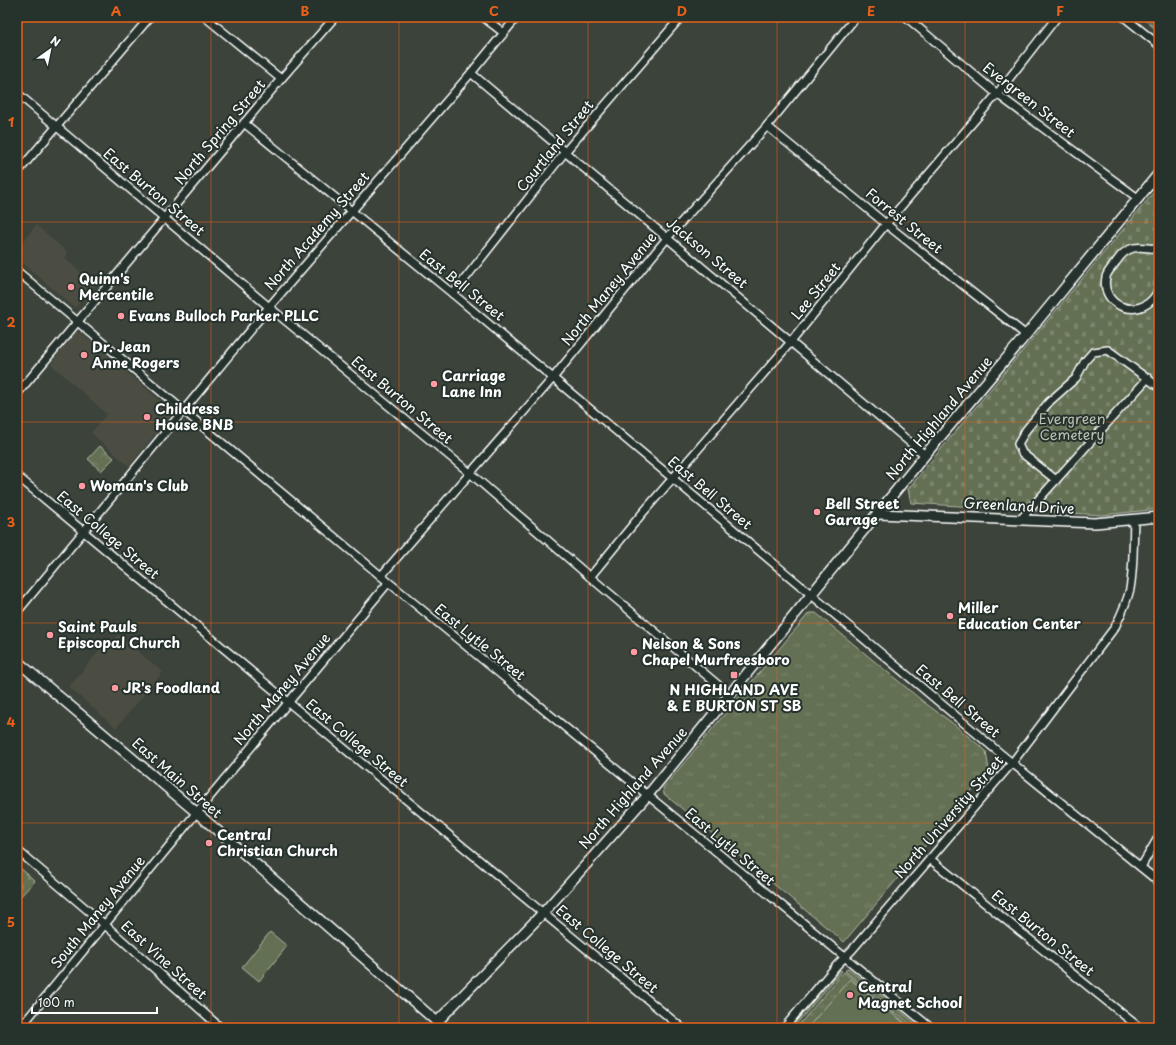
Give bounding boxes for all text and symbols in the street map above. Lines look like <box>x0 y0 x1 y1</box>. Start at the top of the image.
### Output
text: A <box>111 1 121 20</box>
text: B <box>301 1 310 20</box>
text: C <box>489 1 499 20</box>
text: D <box>677 1 687 20</box>
text: E <box>867 1 875 20</box>
text: F <box>1056 1 1064 20</box>
north arrow <box>30 30 70 70</box>
text: N <box>47 32 64 51</box>
street label: Evergreen Street <box>979 57 1080 143</box>
street label: North Spring Street <box>169 74 270 189</box>
street label: Courtland Street <box>511 95 598 196</box>
text: 1 <box>8 112 14 131</box>
street label: East Burton Street <box>99 143 210 241</box>
street label: North Academy Street <box>259 167 374 295</box>
street label: Forrest Street <box>861 183 948 258</box>
street label: Jackson Street <box>662 212 753 293</box>
street label: North Maney Avenue <box>556 227 661 350</box>
street label: East Bell Street <box>415 244 510 326</box>
street label: Lee Street <box>786 257 846 324</box>
place label: Quinn's Mercentile <box>79 268 154 305</box>
marker: Quinn's Mercentile <box>66 282 76 292</box>
place label: Evans Bulloch Parker PLLC <box>129 305 319 326</box>
marker: Evans Bulloch Parker PLLC <box>116 311 126 321</box>
text: 2 <box>6 312 16 331</box>
place label: Dr. Jean Anne Rogers <box>92 336 180 373</box>
marker: Dr. Jean Anne Rogers <box>79 350 89 360</box>
street label: East Burton Street <box>347 351 458 449</box>
street label: North Highland Avenue <box>880 351 997 484</box>
place label: Carriage Lane Inn <box>442 365 506 402</box>
marker: Carriage Lane Inn <box>429 379 439 389</box>
place label: Childress House BNB <box>155 398 233 435</box>
park label: Evergreen Cemetery <box>1038 408 1106 445</box>
marker: Childress House BNB <box>142 412 152 422</box>
street label: East Bell Street <box>664 451 757 534</box>
place label: Woman's Club <box>90 475 189 496</box>
marker: Woman's Club <box>77 481 87 491</box>
street label: East College Street <box>53 485 164 584</box>
street label: Greenland Drive <box>963 492 1075 519</box>
place label: Bell Street Garage <box>825 493 900 530</box>
marker: Bell Street Garage <box>812 507 822 517</box>
text: 3 <box>7 512 16 531</box>
place label: Miller Education Center <box>958 597 1081 634</box>
street label: East Lytle Street <box>430 598 531 685</box>
marker: Miller Education Center <box>945 611 955 621</box>
place label: Saint Pauls Episcopal Church <box>58 616 180 653</box>
street label: North Maney Avenue <box>228 628 335 749</box>
marker: Saint Pauls Episcopal Church <box>45 630 55 640</box>
place label: Nelson & Sons Chapel Murfreesboro <box>642 633 790 670</box>
marker: Nelson & Sons Chapel Murfreesboro <box>629 647 639 657</box>
street label: East Bell Street <box>912 659 1005 742</box>
marker: N HIGHLAND AVE & E BURTON ST SB <box>729 670 739 680</box>
place label: JR's Foodland <box>123 677 221 698</box>
place label: N HIGHLAND AVE & E BURTON ST SB <box>667 679 801 716</box>
marker: JR's Foodland <box>110 683 120 693</box>
street label: East College Street <box>302 693 413 792</box>
text: 4 <box>7 712 16 731</box>
street label: North Highland Avenue <box>574 722 692 853</box>
street label: East Main Street <box>128 732 227 823</box>
street label: North University Street <box>889 750 1008 883</box>
street label: East Lytle Street <box>681 803 780 891</box>
place label: Central Christian Church <box>217 824 338 861</box>
marker: Central Christian Church <box>204 838 214 848</box>
street label: South Maney Avenue <box>46 851 150 973</box>
street label: East Burton Street <box>987 885 1099 981</box>
street label: East College Street <box>552 899 663 998</box>
text: 5 <box>7 912 15 931</box>
street label: East Vine Street <box>117 915 212 1004</box>
place label: Central Magnet School <box>858 976 962 1013</box>
scale bar <box>32 989 157 1015</box>
marker: Central Magnet School <box>845 990 855 1000</box>
text: 100 m <box>38 993 75 1011</box>

